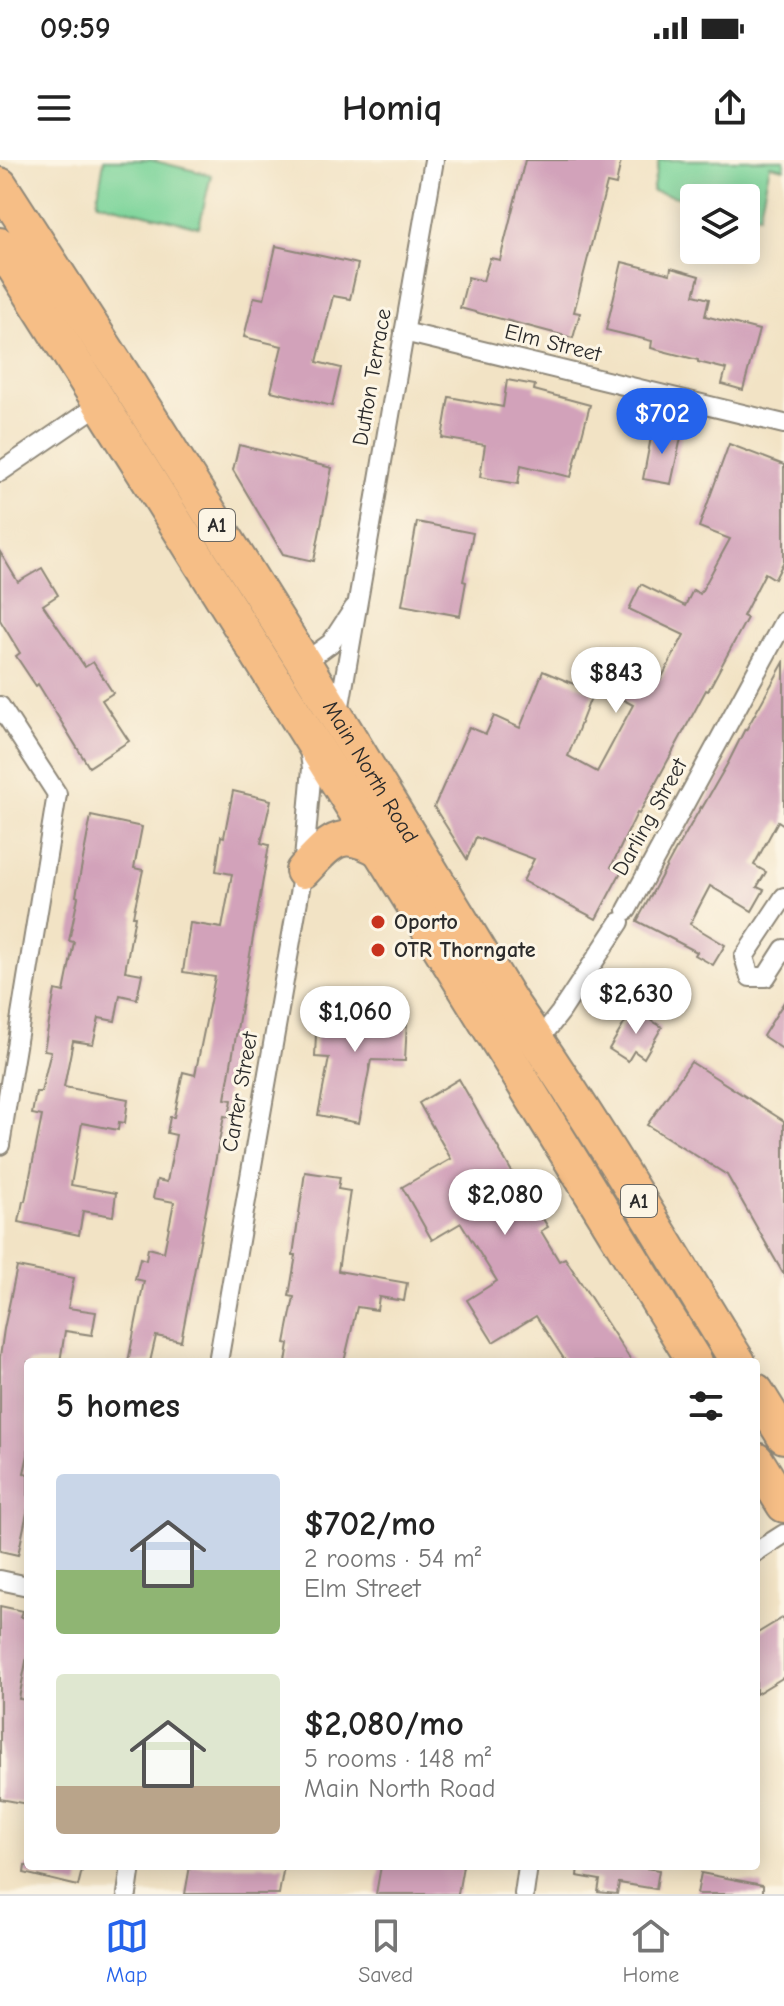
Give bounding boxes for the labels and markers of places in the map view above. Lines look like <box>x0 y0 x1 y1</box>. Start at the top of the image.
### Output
pin: $702 <box>615 388 709 456</box>
pin: $843 <box>569 647 663 715</box>
place label: Oporto <box>394 909 458 935</box>
marker: Oporto <box>369 913 387 931</box>
place label: OTR Thorngate <box>394 937 536 963</box>
marker: OTR Thorngate <box>369 941 387 959</box>
pin: $2,630 <box>571 968 701 1036</box>
pin: $1,060 <box>290 986 420 1054</box>
pin: $2,080 <box>440 1169 570 1237</box>

